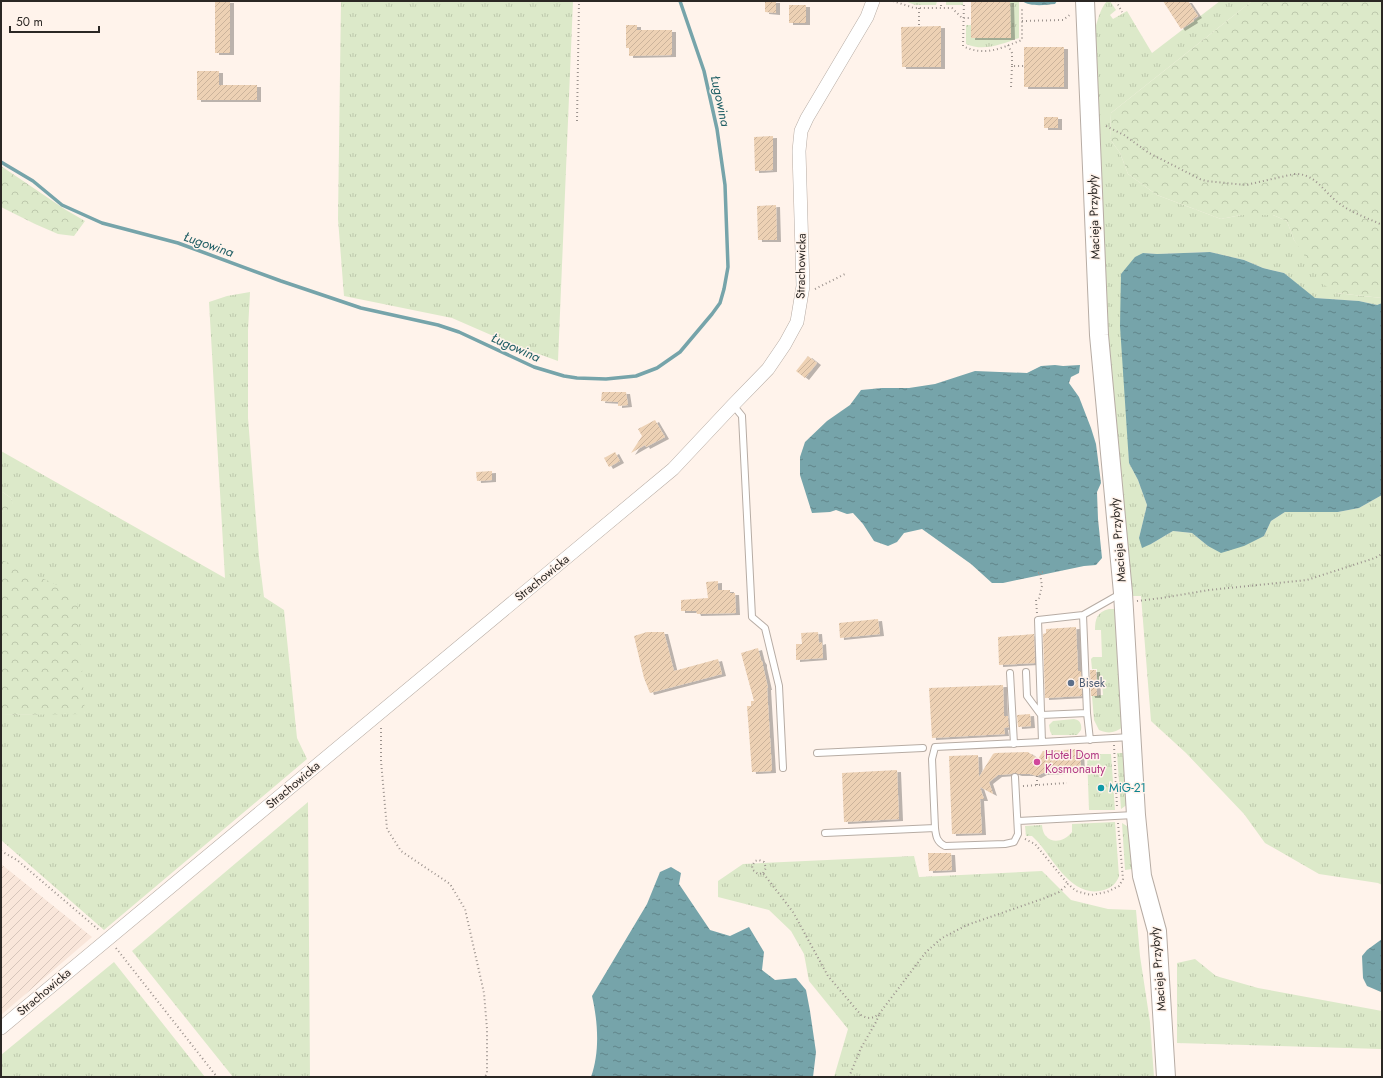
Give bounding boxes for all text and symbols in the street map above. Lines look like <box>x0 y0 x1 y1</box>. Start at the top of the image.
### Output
scale bar <box>10 8 99 34</box>
text: 50 m <box>16 13 43 31</box>
water label: Ługowina <box>706 74 735 128</box>
street label: Macieja Przybyły <box>1084 174 1104 260</box>
water label: Ługowina <box>181 227 236 262</box>
street label: Strachowicka <box>791 233 811 299</box>
water label: Ługowina <box>488 328 543 367</box>
street label: Macieja Przybyły <box>1105 496 1131 583</box>
street label: Strachowicka <box>511 550 573 606</box>
place label: Bisek <box>1079 674 1106 692</box>
marker: Bisek <box>1066 678 1076 688</box>
place label: Hotel Dom Kosmonauty <box>1045 746 1106 778</box>
street label: Strachowicka <box>262 757 324 813</box>
marker: Hotel Dom Kosmonauty <box>1032 757 1042 767</box>
place label: MiG-21 <box>1109 779 1146 797</box>
marker: MiG-21 <box>1096 783 1106 793</box>
street label: Macieja Przybyły <box>1145 925 1171 1012</box>
street label: Strachowicka <box>13 964 75 1020</box>

